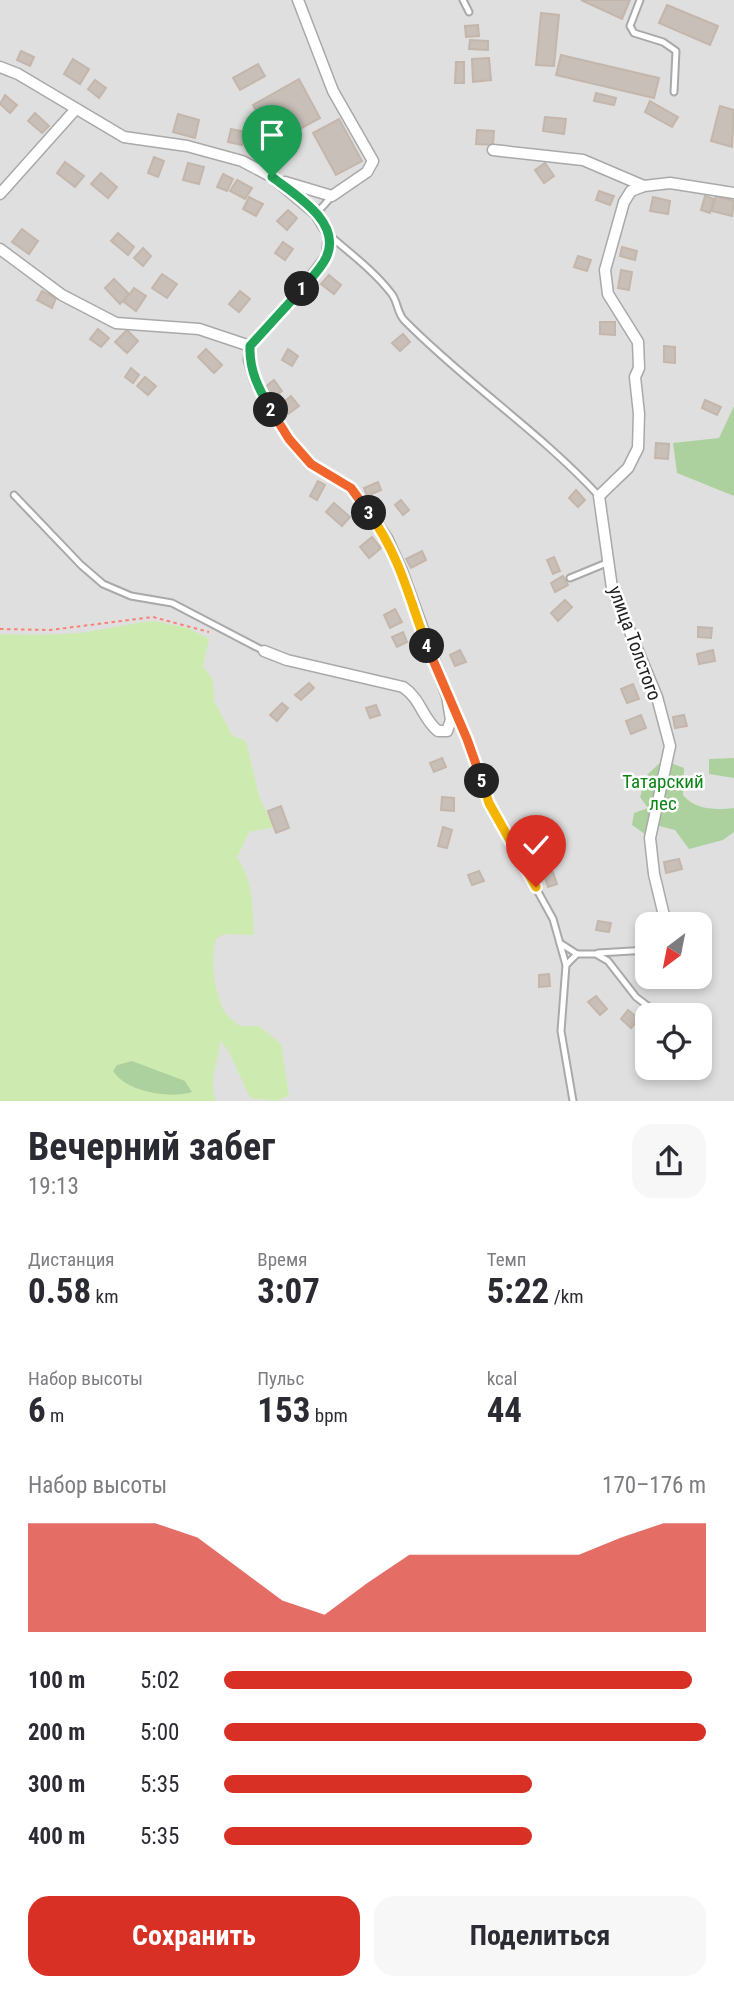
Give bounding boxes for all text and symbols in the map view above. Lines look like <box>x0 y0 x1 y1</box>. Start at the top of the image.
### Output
pin <box>242 105 302 177</box>
icon: arrive <box>253 116 291 154</box>
pin: 1 <box>284 272 320 306</box>
text: 1 <box>297 277 306 300</box>
pin: 2 <box>254 392 288 428</box>
text: 2 <box>266 398 275 421</box>
pin: 3 <box>352 496 386 530</box>
text: 3 <box>364 501 373 524</box>
street label: улица Толстого <box>604 582 666 704</box>
pin: 4 <box>410 628 444 664</box>
text: 4 <box>422 634 431 657</box>
pin: 5 <box>464 764 500 798</box>
text: 5 <box>477 769 486 792</box>
park label: Татарский лес <box>622 770 704 815</box>
pin <box>506 815 566 887</box>
icon: check <box>517 826 555 864</box>
north arrow <box>635 912 712 989</box>
map controls <box>635 912 712 1080</box>
button: locate <box>635 1003 712 1080</box>
button: share <box>632 1124 706 1198</box>
text: Вечерний забег <box>28 1125 275 1169</box>
text: 19:13 <box>28 1173 79 1200</box>
text: Дистанция <box>28 1248 115 1271</box>
text: Время <box>257 1248 307 1271</box>
text: Темп <box>487 1248 526 1271</box>
text: 0.58 <box>28 1271 91 1312</box>
text: 3:07 <box>257 1271 320 1312</box>
text: 5:22 <box>487 1271 549 1312</box>
text: km <box>91 1285 118 1308</box>
text: /km <box>549 1285 584 1308</box>
text: Набор высоты <box>28 1367 143 1390</box>
text: Пульс <box>257 1367 304 1390</box>
text: kcal <box>487 1367 517 1390</box>
text: 6 <box>28 1390 46 1431</box>
text: 153 <box>257 1390 310 1431</box>
text: 44 <box>487 1390 522 1431</box>
text: m <box>46 1404 64 1427</box>
text: bpm <box>310 1404 348 1427</box>
text: Набор высоты <box>28 1472 167 1499</box>
text: 170–176 m <box>602 1472 706 1499</box>
text: 100 m <box>28 1667 85 1694</box>
text: 5:02 <box>140 1667 179 1694</box>
text: 200 m <box>28 1719 85 1746</box>
text: 5:00 <box>140 1719 179 1746</box>
text: 300 m <box>28 1771 85 1798</box>
text: 5:35 <box>140 1771 179 1798</box>
text: 400 m <box>28 1823 85 1850</box>
text: 5:35 <box>140 1823 179 1850</box>
button: Сохранить <box>28 1896 360 1976</box>
button: Поделиться <box>374 1896 706 1976</box>

